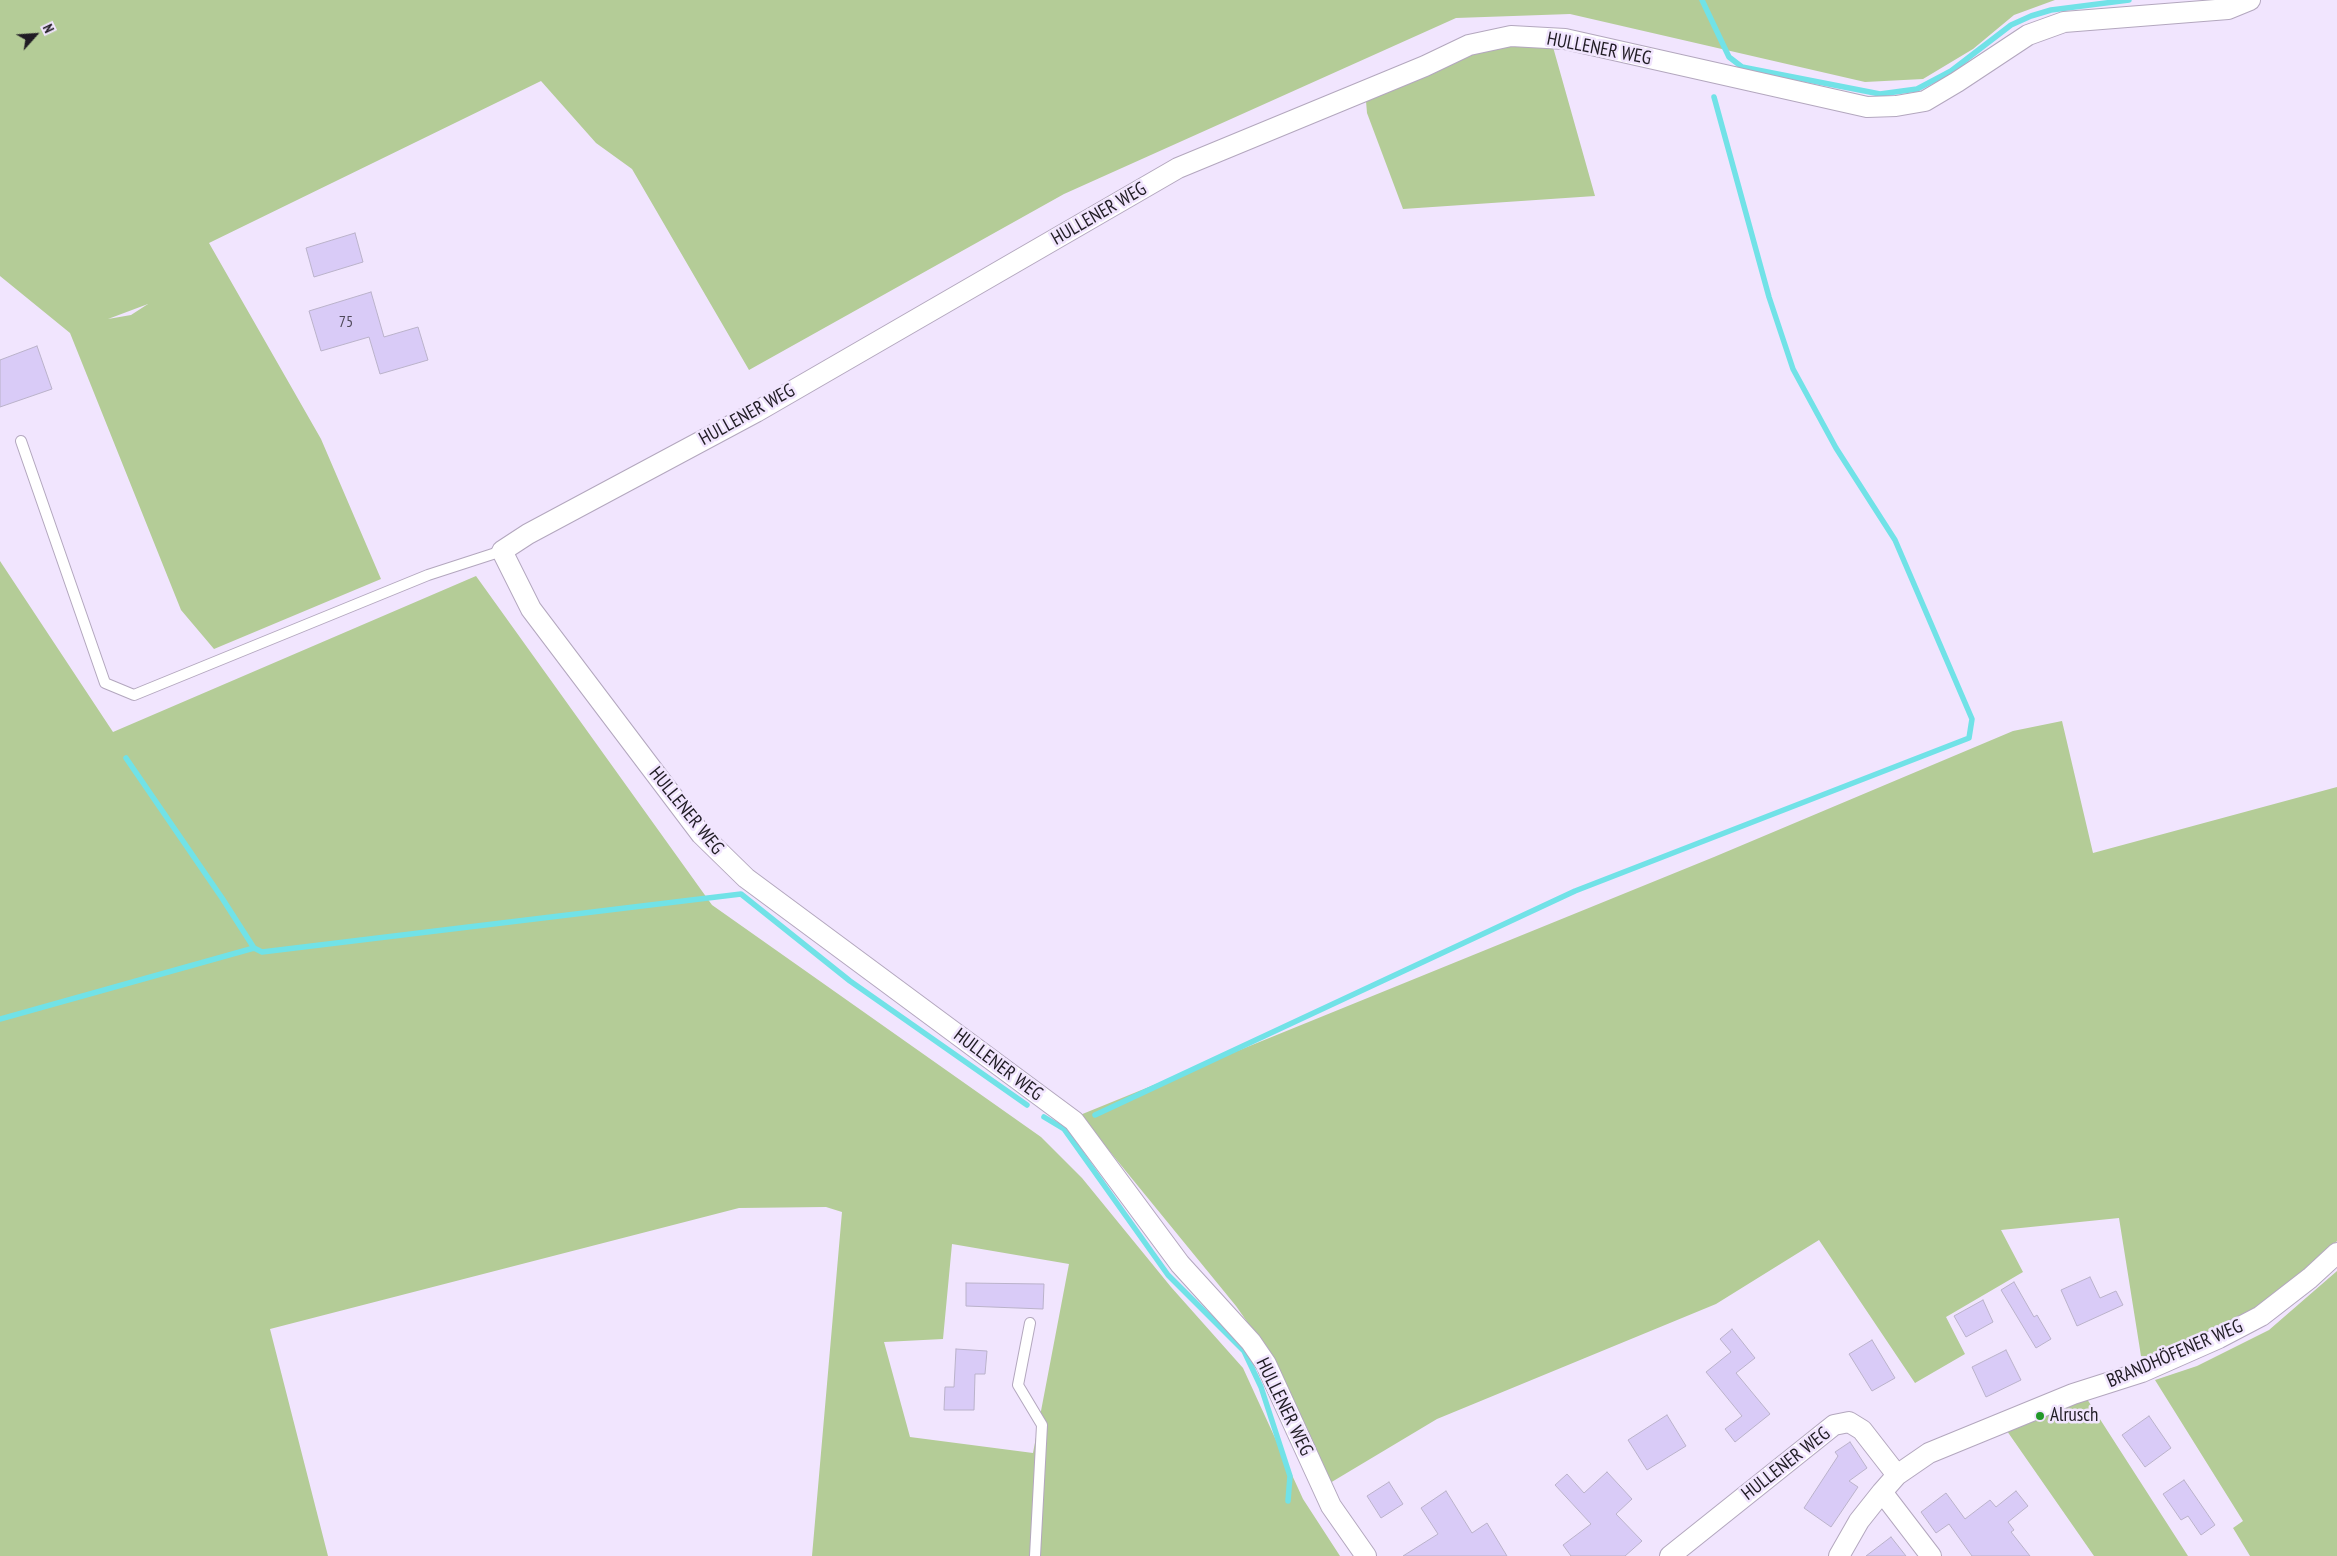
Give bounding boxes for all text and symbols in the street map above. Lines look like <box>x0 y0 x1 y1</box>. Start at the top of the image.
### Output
north arrow <box>10 10 60 60</box>
text: N <box>39 21 58 36</box>
street label: HULLENER WEG <box>1545 28 1653 70</box>
street label: HULLENER WEG <box>1047 178 1151 250</box>
house number: 75 <box>339 312 353 332</box>
street label: HULLENER WEG <box>695 379 799 451</box>
street label: HULLENER WEG <box>644 763 728 859</box>
street label: HULLENER WEG <box>949 1024 1047 1106</box>
street label: BRANDHÖFENER WEG <box>2104 1315 2246 1393</box>
street label: HULLENER WEG <box>1251 1354 1317 1460</box>
place label: Alrusch <box>2050 1405 2098 1427</box>
marker: Alrusch <box>2034 1410 2046 1422</box>
street label: HULLENER WEG <box>1737 1422 1835 1506</box>

